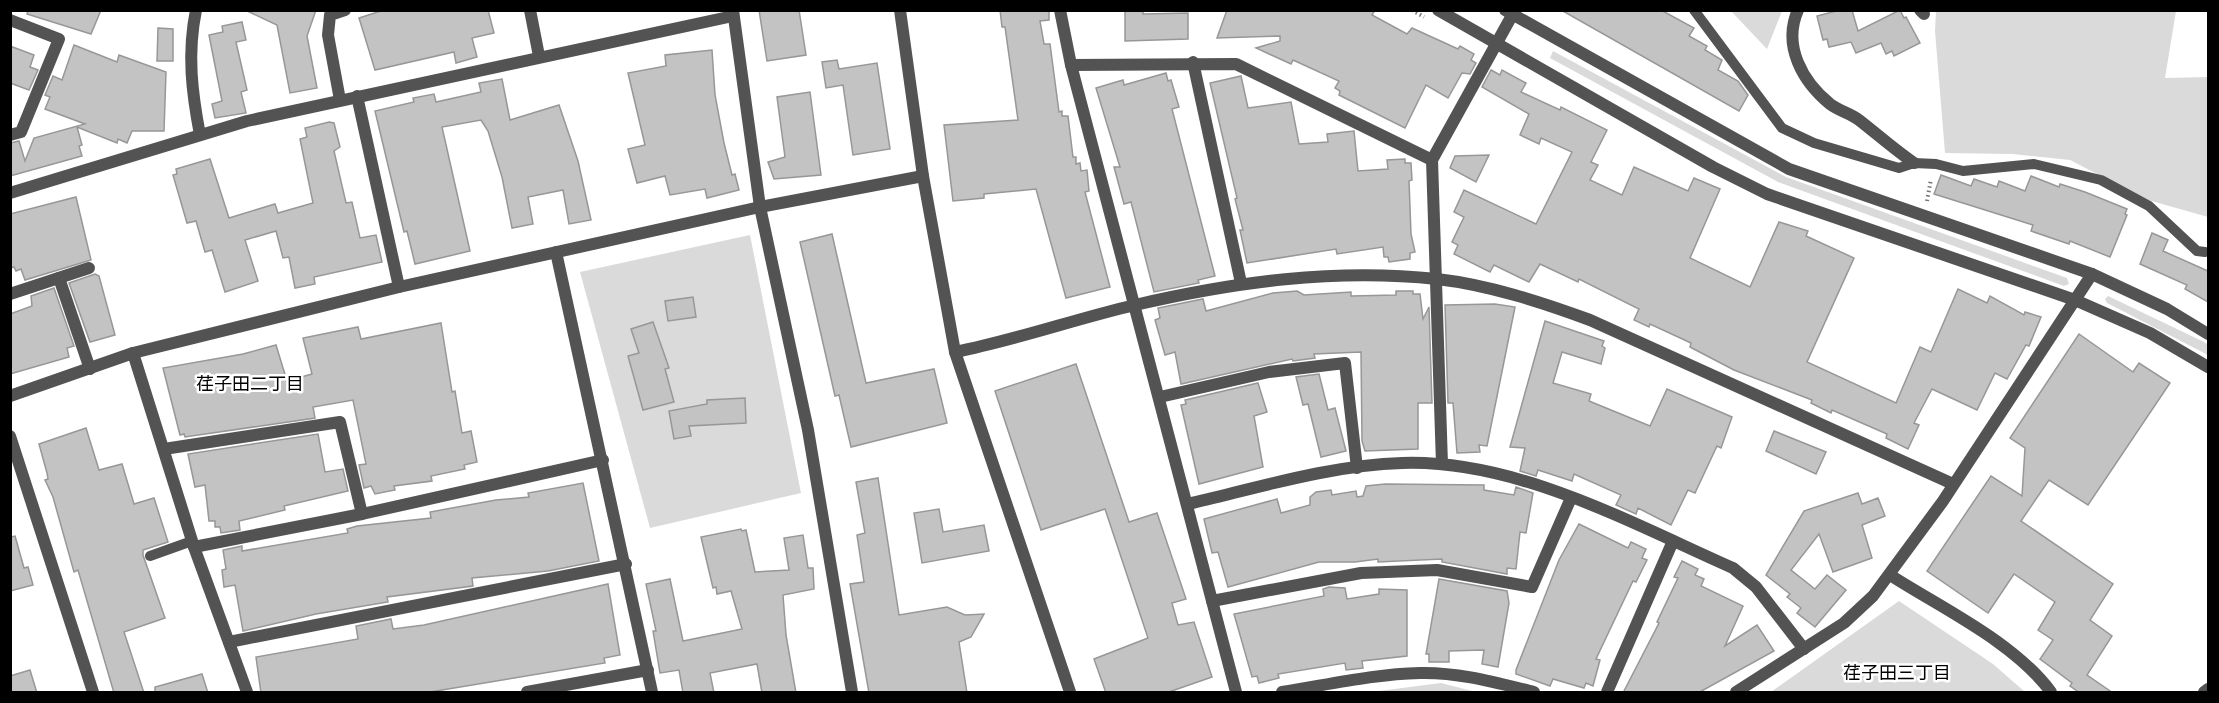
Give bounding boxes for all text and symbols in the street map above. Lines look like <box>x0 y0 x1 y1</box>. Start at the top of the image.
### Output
district label: 荏子田二丁目 <box>196 374 304 394</box>
district label: 荏子田三丁目 <box>1843 663 1951 683</box>

